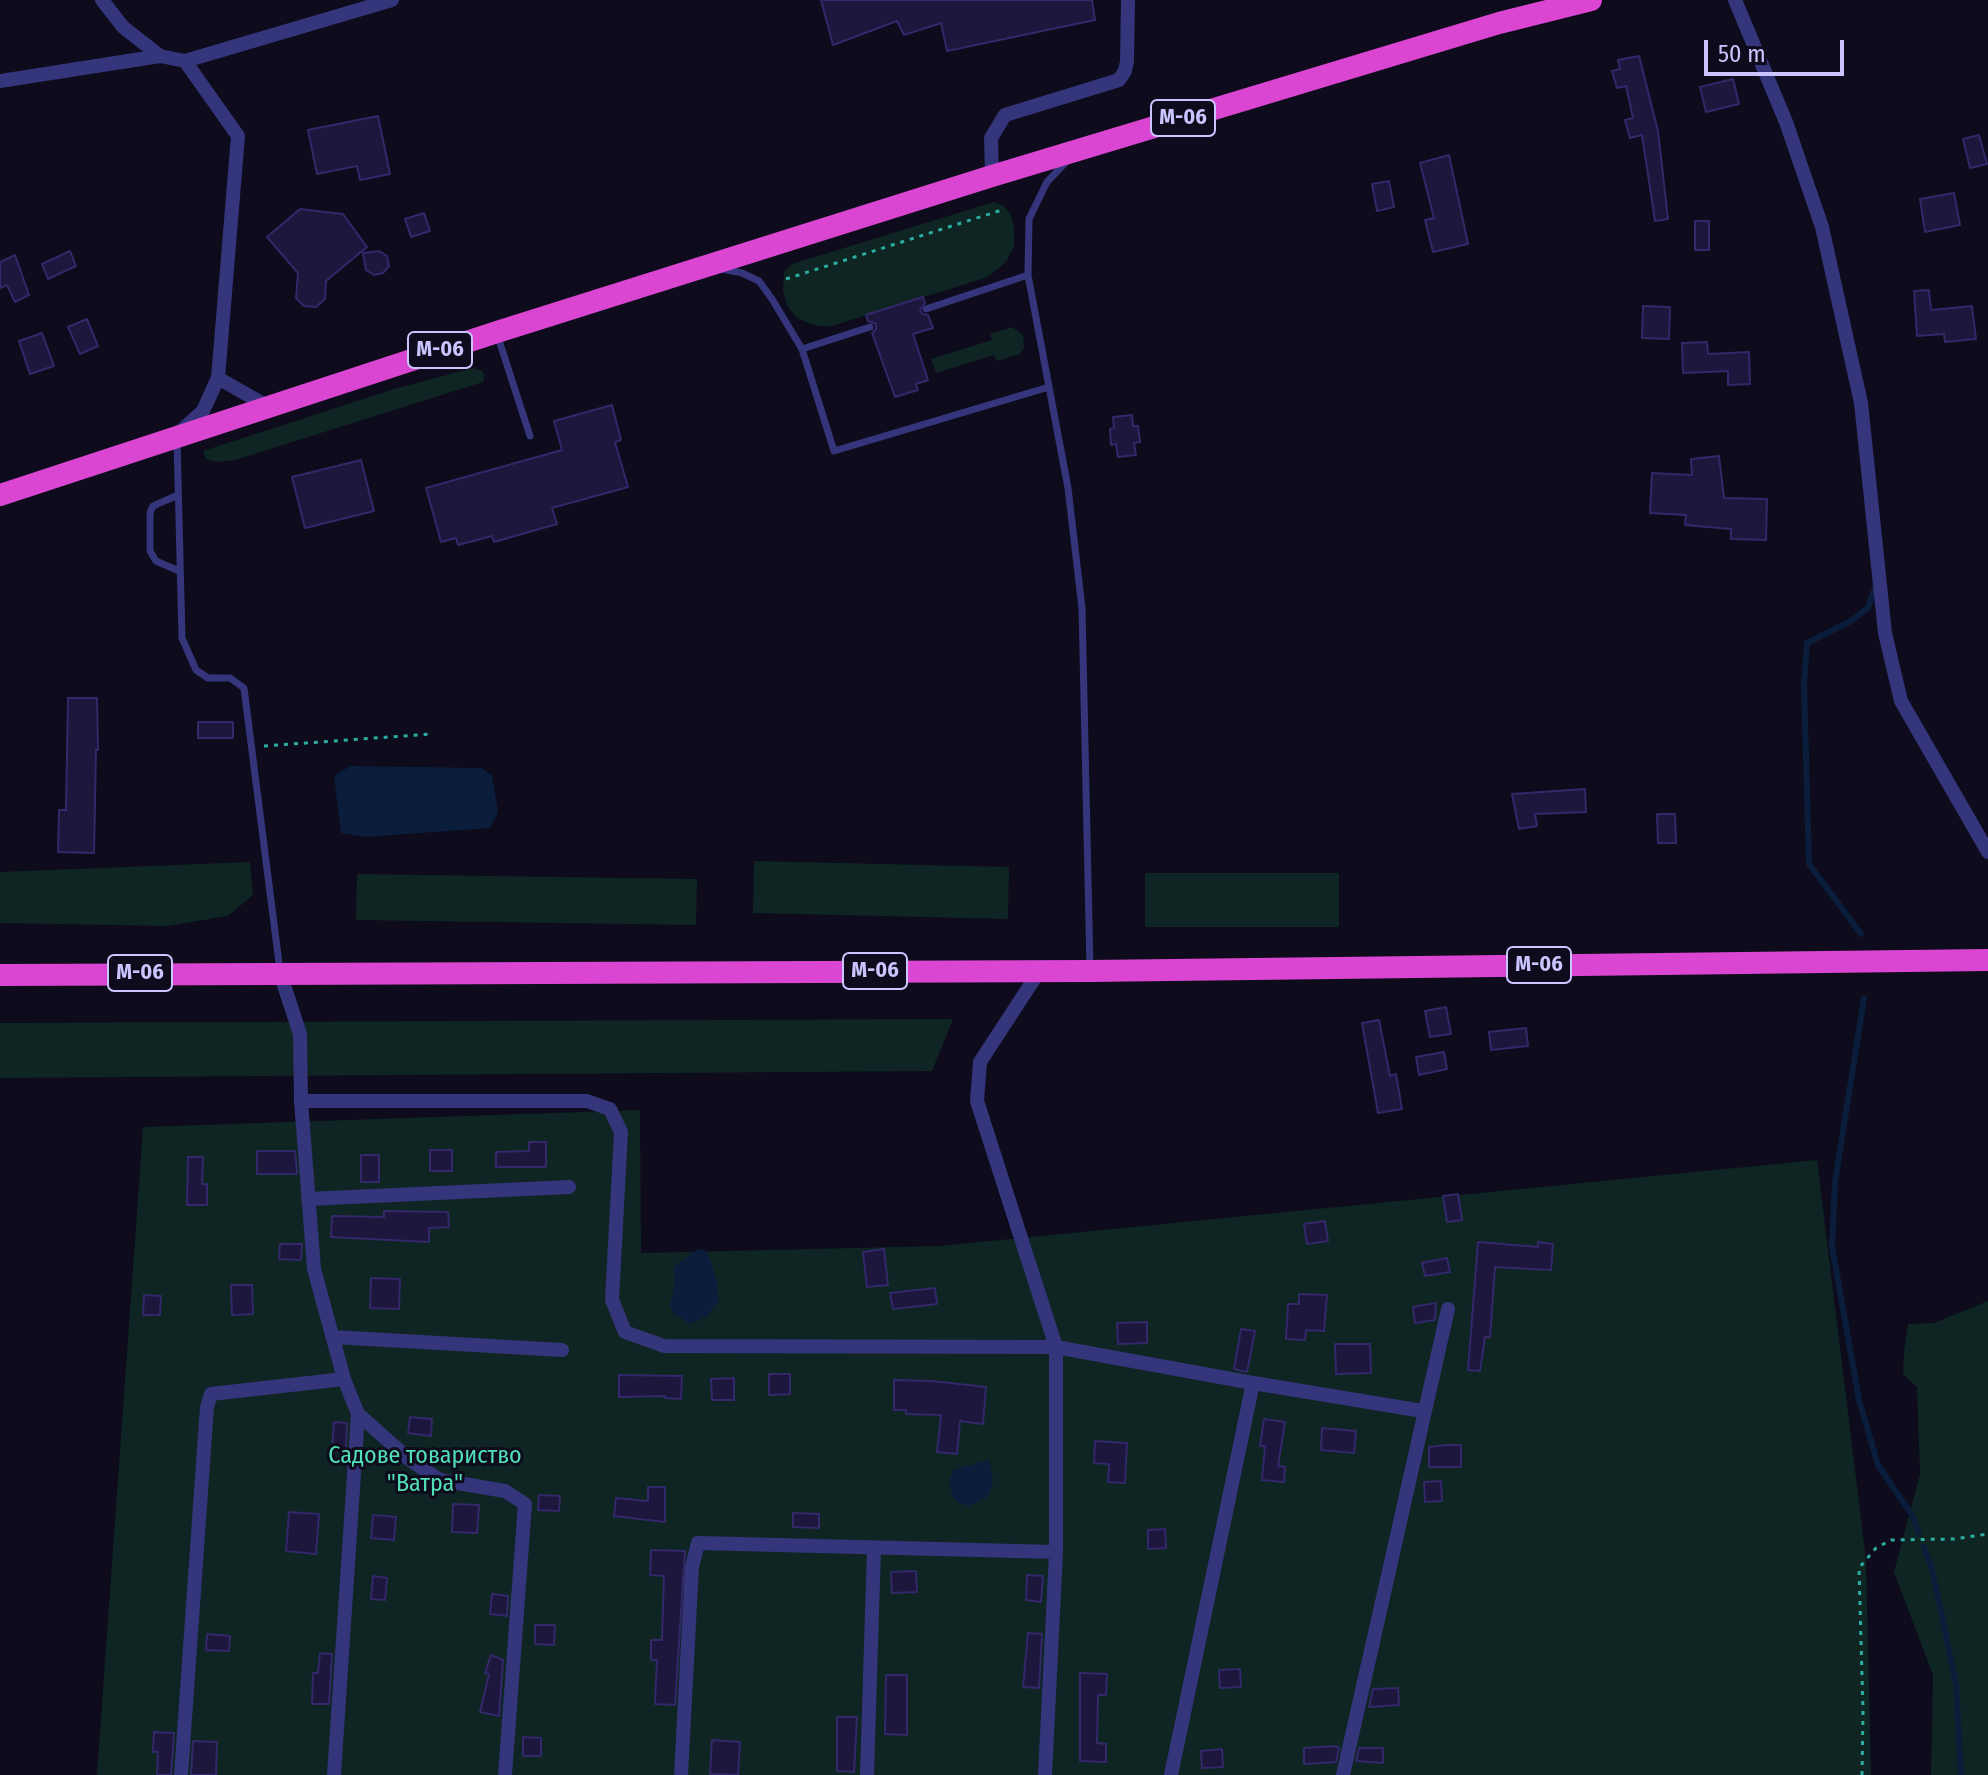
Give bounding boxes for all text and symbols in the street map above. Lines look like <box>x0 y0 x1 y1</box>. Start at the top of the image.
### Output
scale bar <box>1708 24 1848 74</box>
text: 50 m <box>1718 40 1766 68</box>
road number: М-06 <box>1151 100 1215 136</box>
road number: М-06 <box>408 332 472 368</box>
road number: М-06 <box>1507 947 1571 983</box>
road number: М-06 <box>843 953 907 989</box>
road number: М-06 <box>108 955 172 991</box>
park label: Садове товариство "Ватра" <box>328 1442 522 1498</box>

